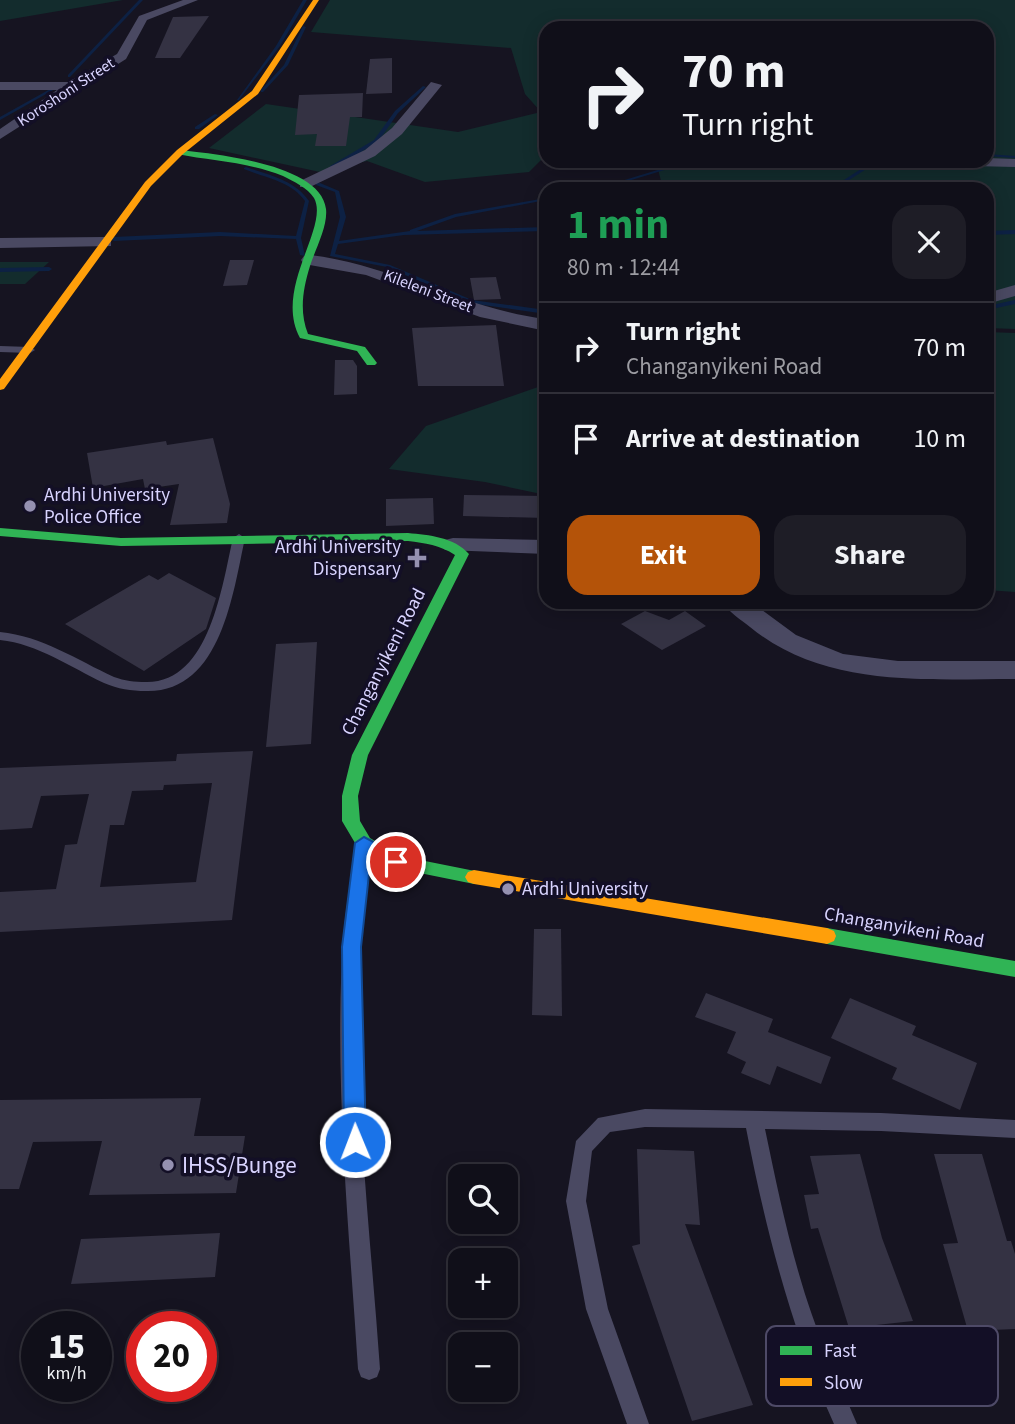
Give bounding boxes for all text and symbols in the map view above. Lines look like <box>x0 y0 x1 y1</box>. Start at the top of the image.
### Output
text: 70 m <box>682 37 786 107</box>
icon: right <box>567 49 658 140</box>
street label: Koroshoni Street <box>13 52 119 132</box>
text: Turn right <box>682 102 813 148</box>
text: 1 min <box>567 195 669 255</box>
button: close <box>892 205 966 279</box>
text: 80 m · 12:44 <box>567 251 680 284</box>
street label: Kileleni Street <box>381 264 476 318</box>
text: Turn right <box>626 313 741 350</box>
icon: right <box>567 329 605 367</box>
text: 70 m <box>913 329 966 366</box>
text: Changanyikeni Road <box>626 350 822 383</box>
icon: arrive <box>567 420 605 458</box>
text: Arrive at destination <box>626 420 860 457</box>
text: 10 m <box>913 420 966 457</box>
place label: Ardhi University Police Office <box>44 482 170 531</box>
marker: Ardhi University Police Office <box>22 498 38 514</box>
button: Exit <box>567 515 760 595</box>
button: Share <box>774 515 966 595</box>
place label: Ardhi University Dispensary <box>275 534 401 583</box>
marker: Ardhi University Dispensary <box>407 548 427 568</box>
street label: Changanyikeni Road <box>335 584 433 740</box>
pin <box>366 832 426 892</box>
icon: arrive <box>377 843 415 881</box>
place label: Ardhi University <box>522 876 648 903</box>
marker: Ardhi University <box>500 881 516 897</box>
street label: Changanyikeni Road <box>822 901 986 955</box>
position arrow <box>318 1105 392 1179</box>
place label: IHSS/Bunge <box>182 1149 297 1182</box>
marker: IHSS/Bunge <box>160 1157 176 1173</box>
map controls <box>448 1164 518 1402</box>
button: search <box>448 1164 518 1234</box>
button: + <box>448 1248 518 1318</box>
speed limit sign: 20 <box>126 1311 217 1402</box>
text: 15 <box>48 1322 85 1372</box>
legend <box>766 1326 998 1406</box>
button: − <box>448 1332 518 1402</box>
text: Fast <box>824 1338 857 1365</box>
text: km/h <box>47 1361 86 1386</box>
text: Slow <box>824 1370 863 1397</box>

